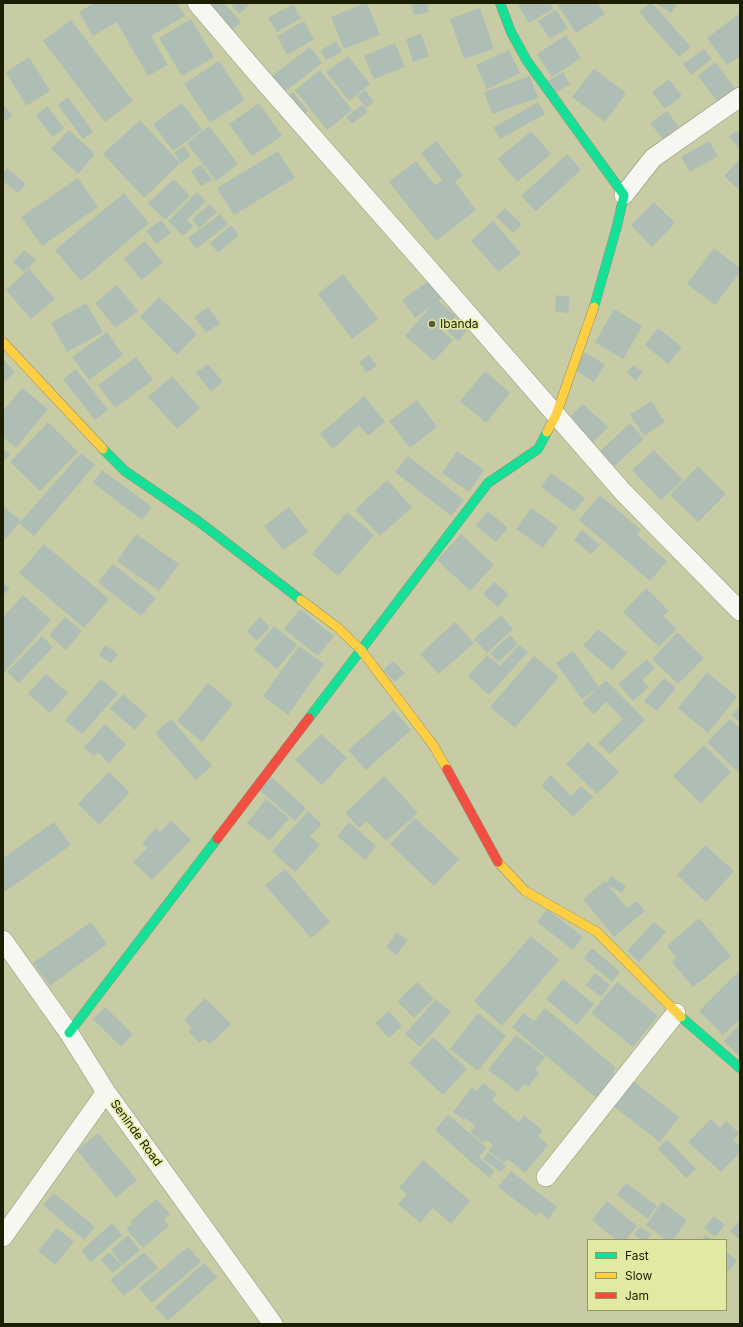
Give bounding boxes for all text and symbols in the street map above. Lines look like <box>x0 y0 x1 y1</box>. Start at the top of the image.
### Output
place label: Ibanda <box>440 317 479 331</box>
marker: Ibanda <box>427 319 437 329</box>
street label: Seninde Road <box>107 1097 165 1169</box>
legend <box>587 1239 727 1311</box>
text: Fast <box>625 1248 649 1263</box>
text: Slow <box>625 1268 652 1283</box>
text: Jam <box>625 1288 649 1303</box>

